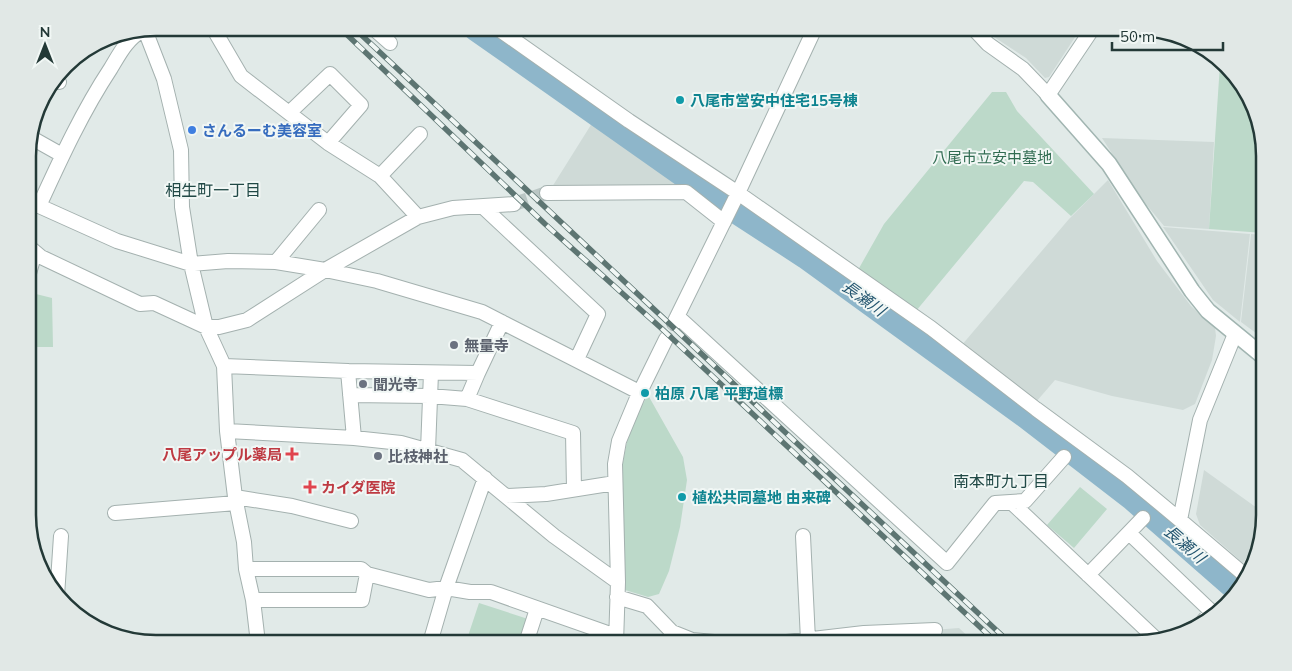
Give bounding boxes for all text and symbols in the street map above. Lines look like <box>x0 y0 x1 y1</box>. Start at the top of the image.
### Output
north arrow <box>20 20 70 70</box>
scale bar <box>1112 20 1223 52</box>
text: N <box>40 23 50 41</box>
text: 50 m <box>1120 27 1155 46</box>
place label: 八尾市営安中住宅15号棟 <box>690 91 858 110</box>
marker: 八尾市営安中住宅15号棟 <box>674 94 686 106</box>
place label: さんるーむ美容室 <box>202 121 322 140</box>
marker: さんるーむ美容室 <box>186 124 198 136</box>
park label: 八尾市立安中墓地 <box>932 148 1052 167</box>
district label: 相生町一丁目 <box>165 180 261 200</box>
water label: 長瀬川 <box>839 276 891 321</box>
place label: 無量寺 <box>464 336 509 355</box>
marker: 無量寺 <box>448 339 460 351</box>
place label: 聞光寺 <box>373 375 418 394</box>
marker: 聞光寺 <box>357 378 369 390</box>
place label: 柏原 八尾 平野道標 <box>655 384 783 403</box>
marker: 柏原 八尾 平野道標 <box>639 387 651 399</box>
place label: 八尾アップル薬局 <box>162 445 282 464</box>
place label: 比枝神社 <box>388 447 448 466</box>
marker: 八尾アップル薬局 <box>286 448 298 460</box>
marker: 比枝神社 <box>372 450 384 462</box>
district label: 南本町九丁目 <box>953 471 1049 491</box>
place label: カイダ医院 <box>321 478 395 497</box>
marker: カイダ医院 <box>303 480 317 494</box>
place label: 植松共同墓地 由来碑 <box>692 488 831 507</box>
marker: 植松共同墓地 由来碑 <box>676 491 688 503</box>
water label: 長瀬川 <box>1160 521 1211 569</box>

